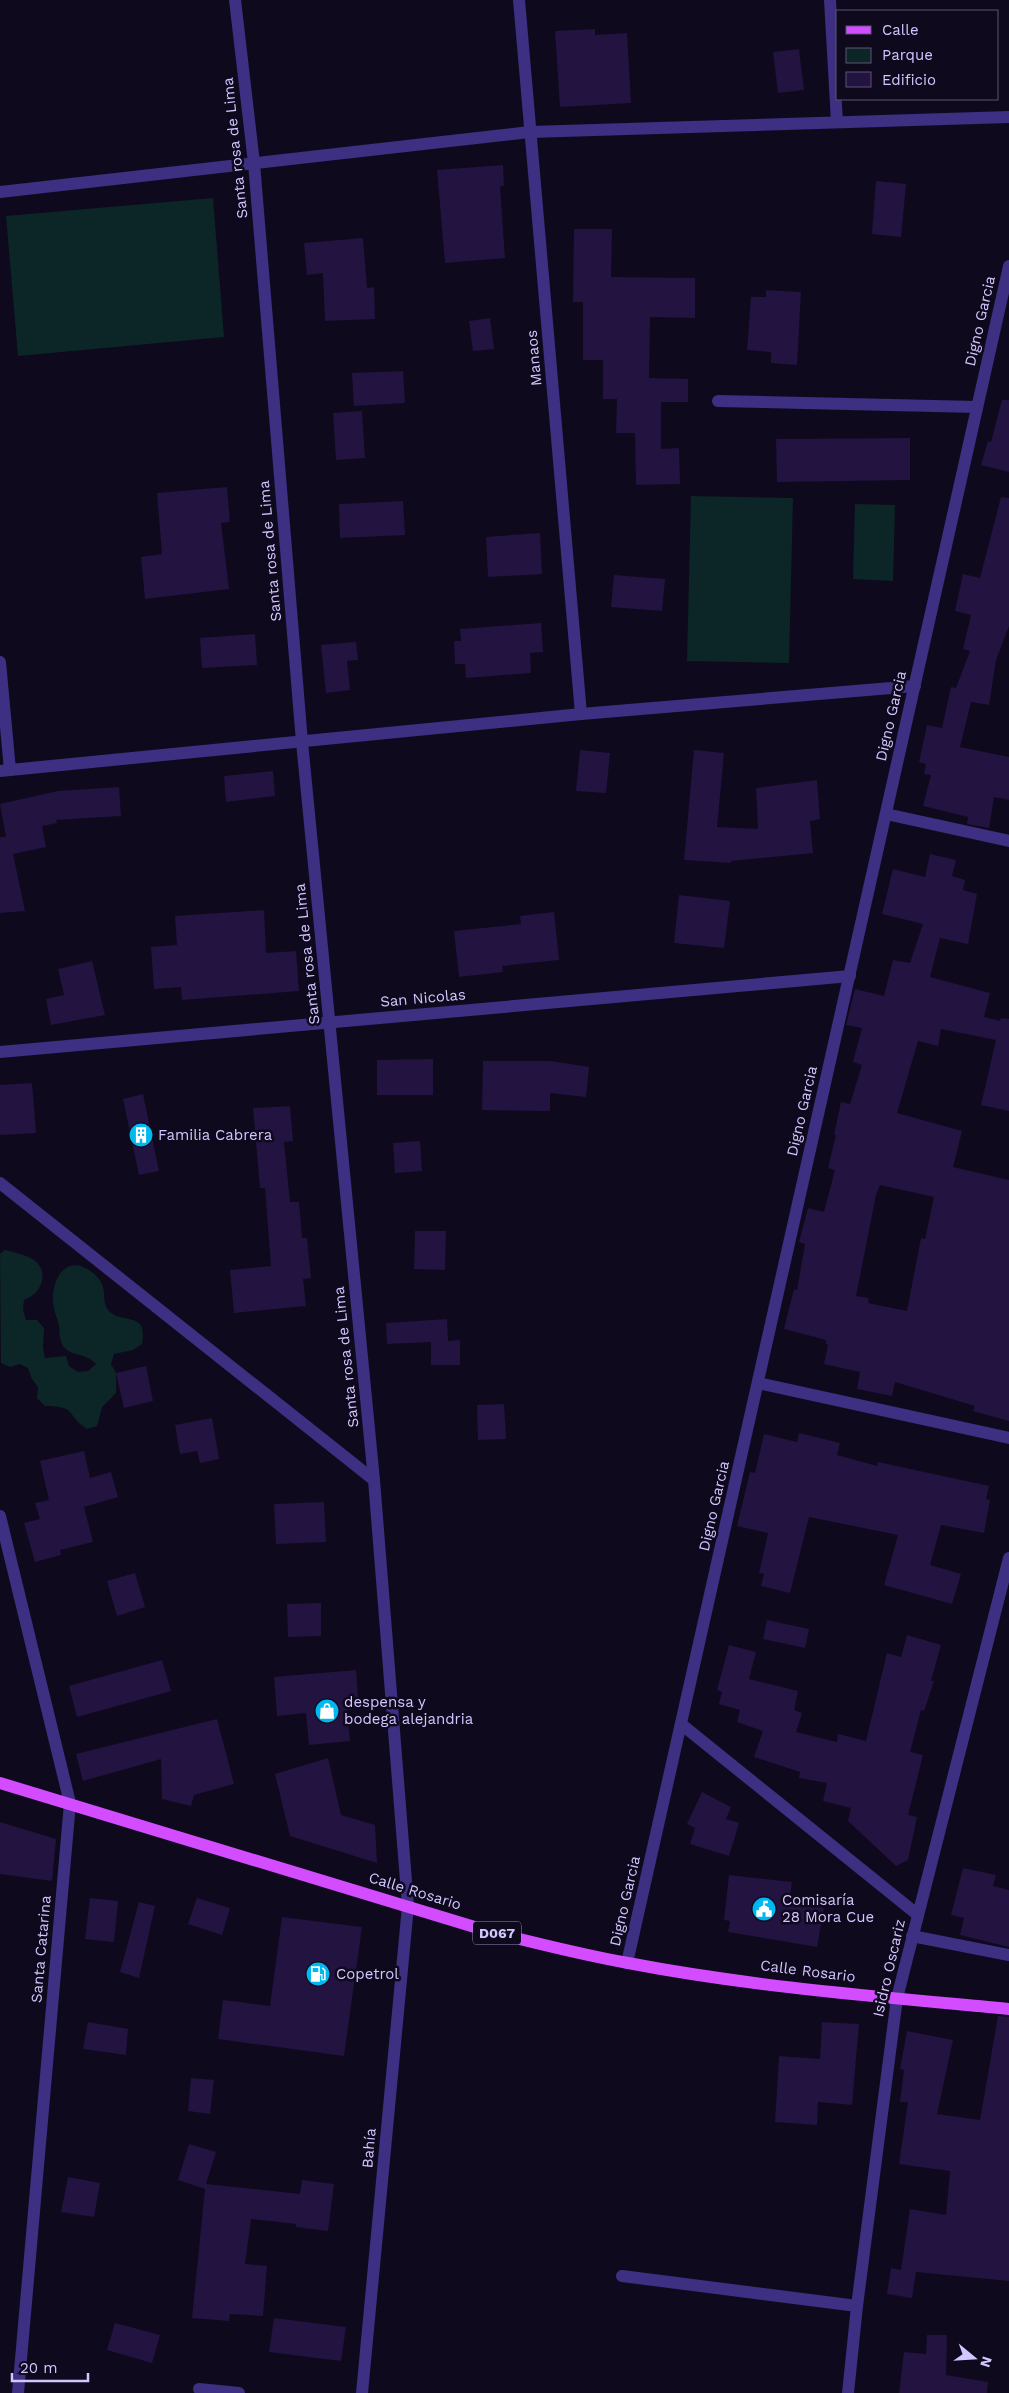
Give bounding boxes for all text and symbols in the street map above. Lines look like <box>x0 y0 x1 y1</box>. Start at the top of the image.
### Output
legend <box>836 10 999 100</box>
text: Calle <box>882 21 919 39</box>
text: Parque <box>882 46 933 64</box>
text: Edificio <box>882 71 936 89</box>
street label: Santa rosa de Lima <box>219 76 251 219</box>
street label: Digno Garcia <box>961 274 999 368</box>
street label: Manaos <box>523 329 545 387</box>
street label: Santa rosa de Lima <box>255 479 285 622</box>
street label: Digno Garcia <box>872 669 910 763</box>
street label: Santa rosa de Lima <box>291 882 323 1025</box>
street label: San Nicolas <box>380 985 467 1011</box>
street label: Digno Garcia <box>783 1064 821 1158</box>
building icon: Familia Cabrera <box>128 1122 154 1148</box>
place label: Familia Cabrera <box>158 1126 273 1144</box>
street label: Santa rosa de Lima <box>330 1285 362 1428</box>
street label: Digno Garcia <box>695 1459 733 1553</box>
place label: despensa y bodega alejandria <box>344 1693 474 1728</box>
shop icon: despensa y bodega alejandria <box>314 1698 340 1724</box>
street label: Digno Garcia <box>606 1854 644 1948</box>
street label: Calle Rosario <box>366 1868 464 1914</box>
place label: Comisaría 28 Mora Cue <box>782 1891 874 1926</box>
street label: Santa Catarina <box>27 1894 55 2003</box>
public building icon: Comisaría 28 Mora Cue <box>751 1896 777 1922</box>
street label: Isidro Oscariz <box>869 1917 909 2019</box>
road number: D067 <box>473 1922 521 1945</box>
street label: Calle Rosario <box>759 1956 857 1986</box>
fuel station icon: Copetrol <box>305 1961 331 1987</box>
place label: Copetrol <box>336 1965 399 1983</box>
street label: Bahía <box>358 2127 380 2169</box>
north arrow <box>949 2333 999 2383</box>
scale bar <box>12 2350 89 2382</box>
text: N <box>977 2355 996 2369</box>
text: 20 m <box>20 2359 58 2377</box>

